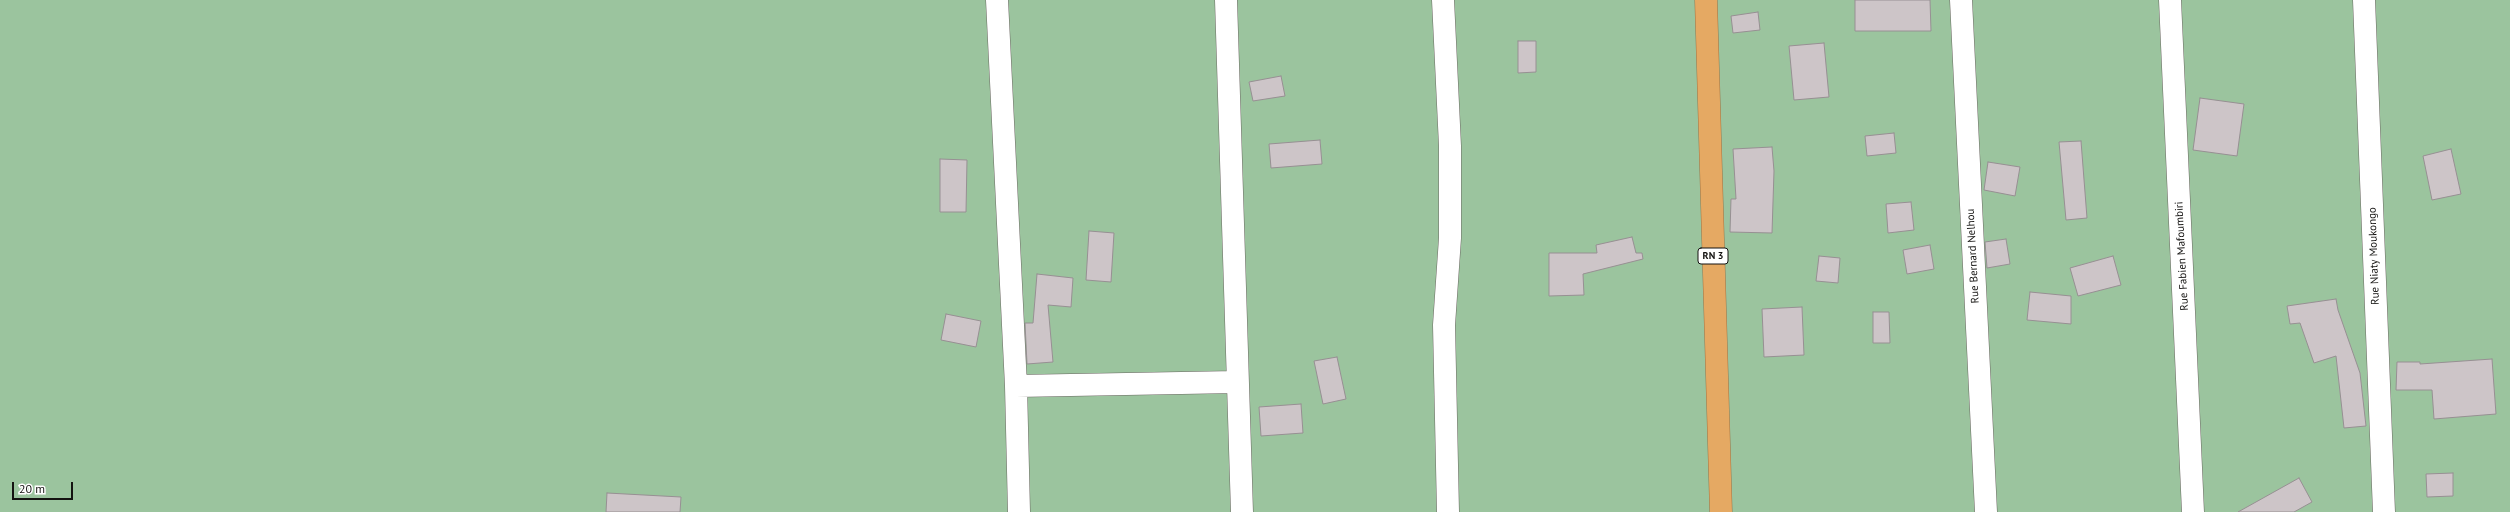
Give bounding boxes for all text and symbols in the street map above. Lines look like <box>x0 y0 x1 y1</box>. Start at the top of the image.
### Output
street label: Rue Fabien Mafoumbiri <box>2173 201 2191 311</box>
street label: Rue Niaty Moukongo <box>2366 207 2382 305</box>
street label: Rue Bernard Nelhou <box>1964 208 1982 304</box>
road number: RN 3 <box>1698 248 1728 264</box>
scale bar <box>14 474 75 500</box>
text: 20 m <box>19 481 45 496</box>

